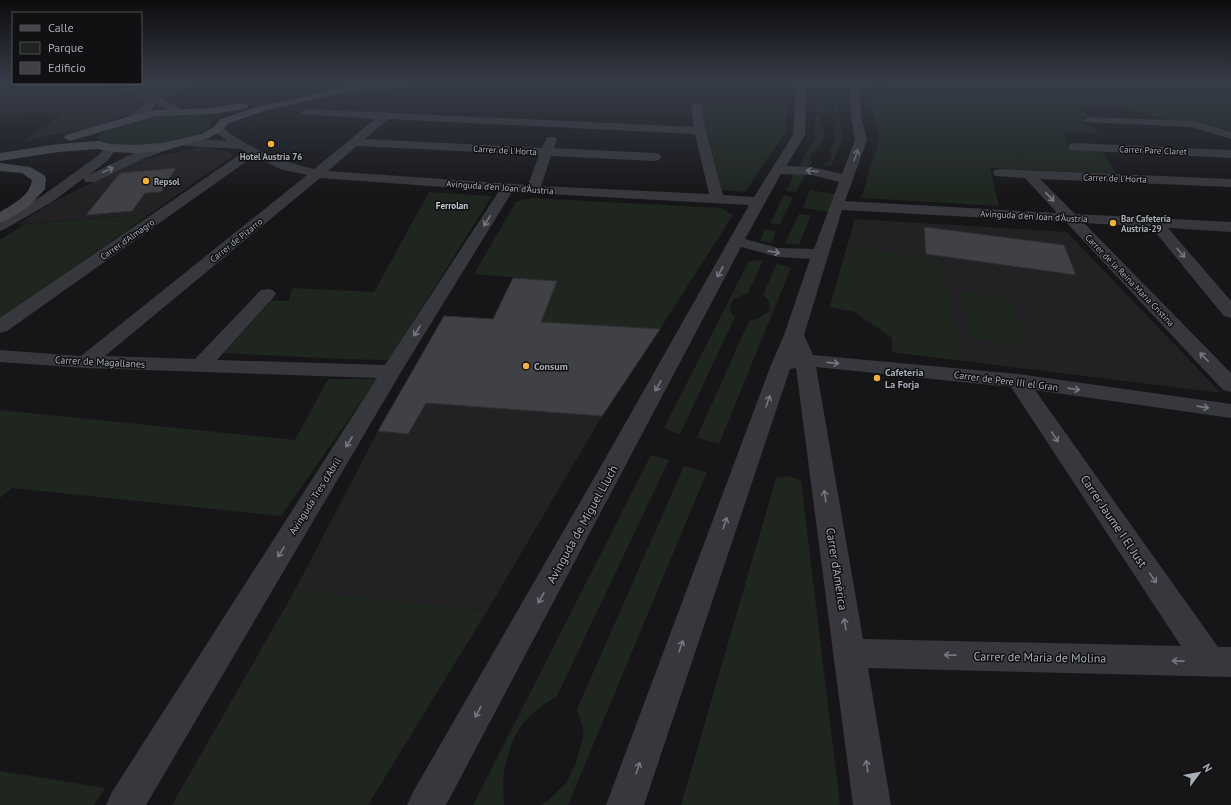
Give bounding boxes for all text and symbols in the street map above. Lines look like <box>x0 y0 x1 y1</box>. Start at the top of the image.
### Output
legend <box>12 12 142 84</box>
text: Calle <box>48 20 74 35</box>
text: Parque <box>48 40 83 55</box>
text: Edificio <box>48 60 86 75</box>
marker: Hotel Austria 76 <box>266 139 276 149</box>
street label: Carrer de l'Horta <box>473 143 537 157</box>
street label: Carrer Pare Claret <box>1119 143 1187 157</box>
one-way arrow <box>852 149 860 161</box>
place label: Hotel Austria 76 <box>240 151 302 162</box>
one-way arrow <box>101 166 113 173</box>
one-way arrow <box>806 168 819 175</box>
street label: Carrer de l'Horta <box>1083 171 1147 185</box>
marker: Repsol <box>141 176 151 186</box>
place label: Repsol <box>154 176 180 187</box>
street label: Avinguda d'en Joan d'Àustria <box>446 178 554 196</box>
one-way arrow <box>1046 192 1055 202</box>
district label: Ferrolan <box>436 200 468 211</box>
street label: Avinguda d'en Joan d'Àustria <box>980 208 1088 224</box>
place label: Bar Cafetería Austria-29 <box>1121 213 1171 234</box>
street label: Carrer de Pizarro <box>208 215 265 265</box>
one-way arrow <box>483 215 491 226</box>
street label: Carrer d'Almagro <box>98 216 156 262</box>
marker: Bar Cafetería Austria-29 <box>1108 218 1118 228</box>
street label: Carrer de la Reina Maria Cristina <box>1083 232 1177 328</box>
one-way arrow <box>1176 247 1185 258</box>
one-way arrow <box>767 249 780 257</box>
one-way arrow <box>716 266 723 278</box>
one-way arrow <box>413 325 421 337</box>
one-way arrow <box>1199 352 1209 362</box>
street label: Carrer de Magallanes <box>55 353 145 371</box>
one-way arrow <box>826 359 839 367</box>
place label: Consum <box>534 360 568 373</box>
marker: Consum <box>521 361 531 371</box>
place label: Cafeteria La Forja <box>885 366 923 391</box>
street label: Carrer de Pere III el Gran <box>953 368 1059 394</box>
marker: Cafeteria La Forja <box>872 373 882 383</box>
one-way arrow <box>653 380 661 392</box>
one-way arrow <box>1067 385 1080 393</box>
one-way arrow <box>765 394 772 407</box>
one-way arrow <box>1196 403 1209 411</box>
one-way arrow <box>1051 431 1059 442</box>
one-way arrow <box>344 436 353 447</box>
street label: Avinguda Tres d'Abril <box>286 455 344 537</box>
street label: Avinguda de Miguel Lluch <box>543 462 621 586</box>
street label: Carrer Jaume I El Just <box>1078 472 1150 570</box>
one-way arrow <box>821 489 829 502</box>
one-way arrow <box>721 518 729 530</box>
street label: Carrer d'Amèrica <box>823 527 851 611</box>
one-way arrow <box>276 546 284 558</box>
one-way arrow <box>1149 573 1157 584</box>
one-way arrow <box>536 592 544 604</box>
one-way arrow <box>841 618 849 631</box>
one-way arrow <box>678 640 686 652</box>
street label: Carrer de Maria de Molina <box>974 648 1107 666</box>
one-way arrow <box>944 651 957 659</box>
one-way arrow <box>1172 657 1185 665</box>
one-way arrow <box>473 706 481 718</box>
north arrow <box>1179 753 1219 793</box>
one-way arrow <box>863 760 871 773</box>
text: N <box>1200 761 1215 774</box>
one-way arrow <box>635 762 642 775</box>

